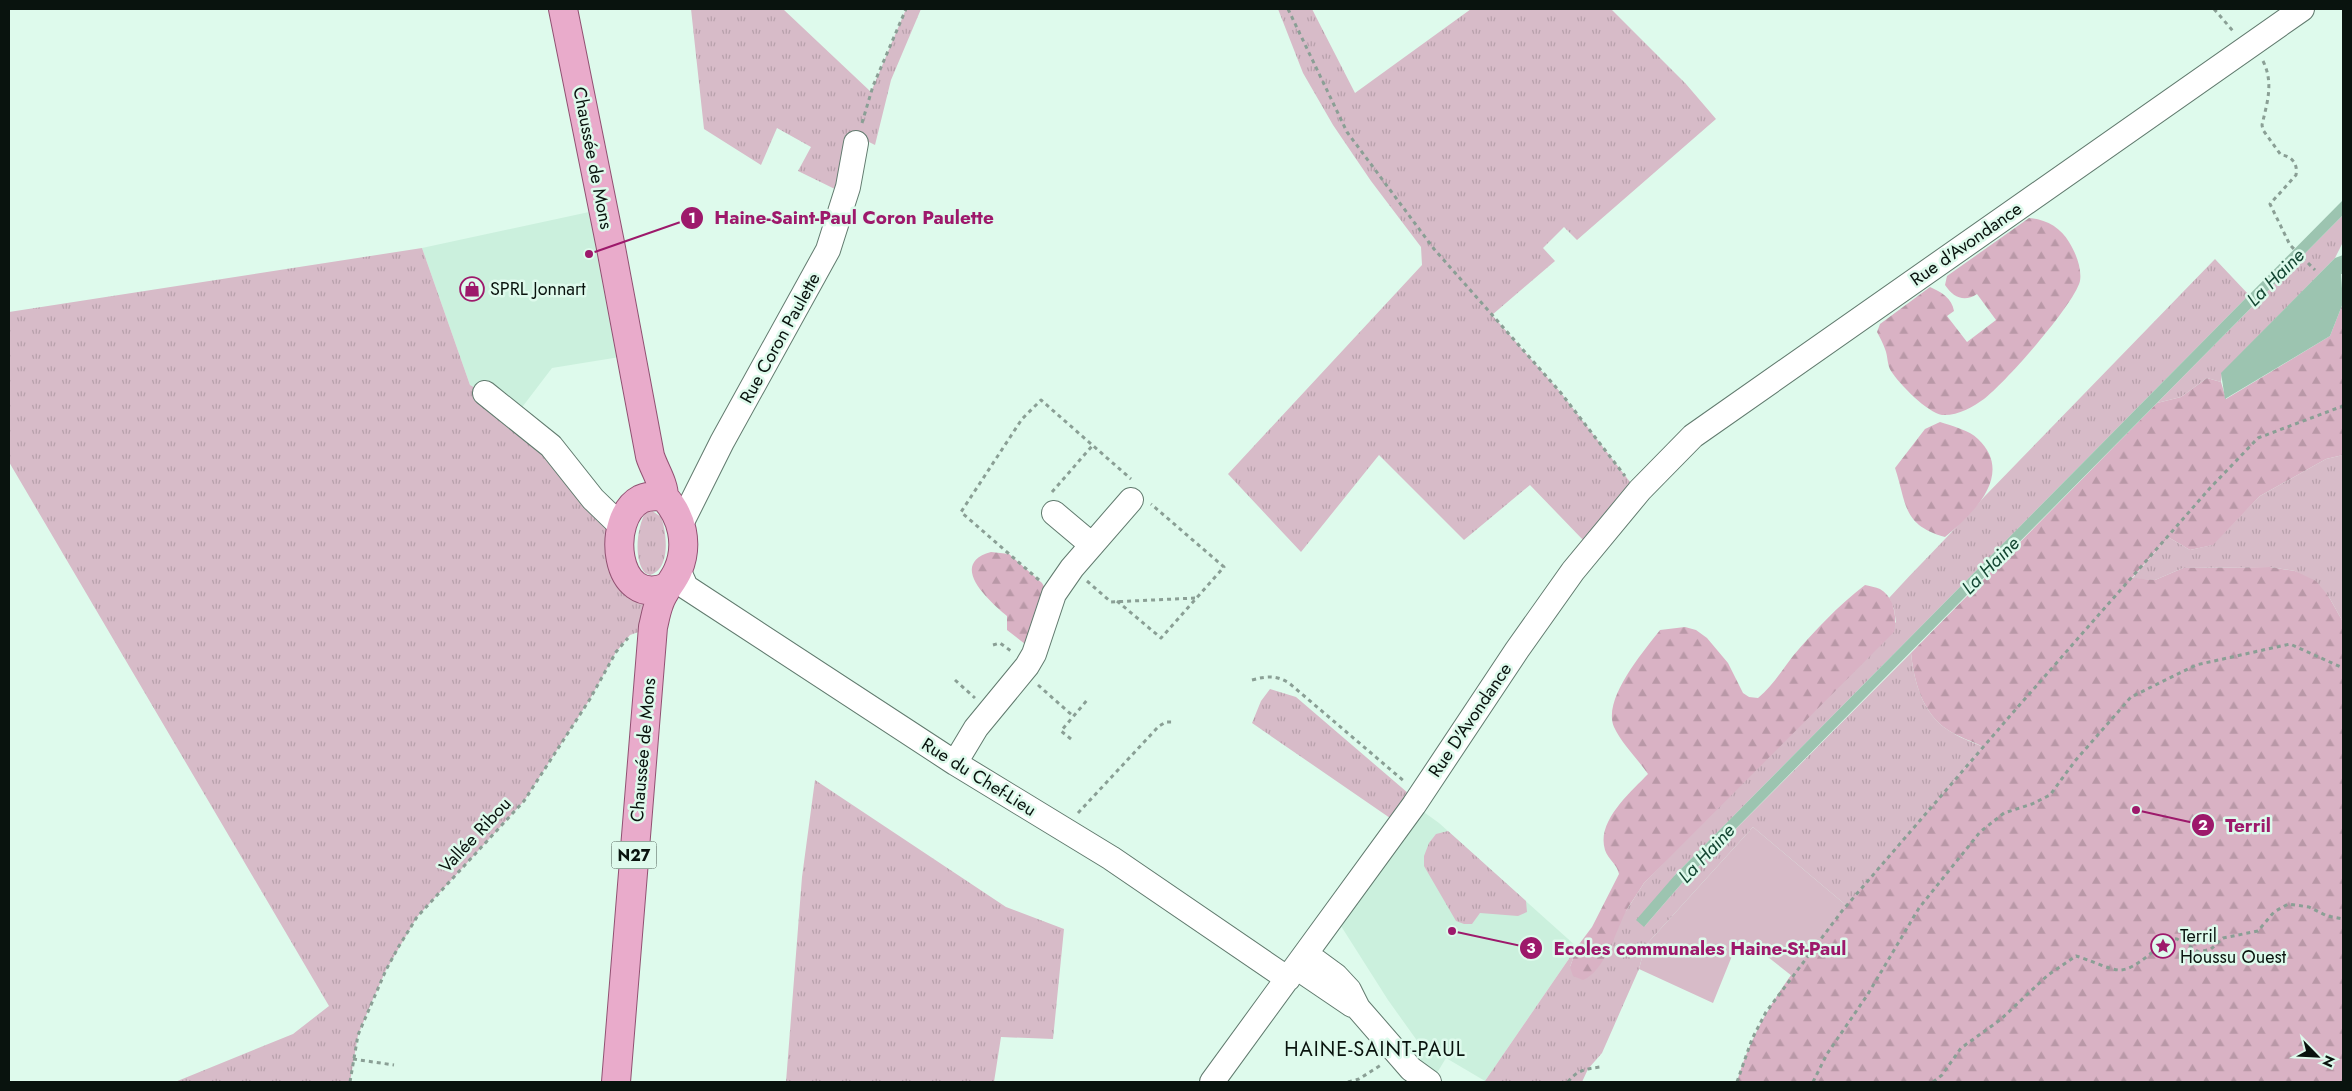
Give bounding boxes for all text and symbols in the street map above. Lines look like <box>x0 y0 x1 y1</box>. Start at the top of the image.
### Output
street label: Chaussée de Mons <box>566 85 620 231</box>
street label: Rue d'Avondance <box>1905 196 2027 292</box>
callout: Haine-Saint-Paul Coron Paulette <box>679 201 1004 235</box>
text: Haine-Saint-Paul Coron Paulette <box>714 204 994 231</box>
text: 1 <box>688 207 696 229</box>
water label: La Haine <box>2240 242 2311 312</box>
street label: Rue Coron Paulette <box>733 268 827 408</box>
shop icon: SPRL Jonnart <box>459 276 485 302</box>
place label: SPRL Jonnart <box>490 276 586 302</box>
water label: La Haine <box>1955 530 2026 600</box>
street label: Rue D'Avondance <box>1422 658 1518 782</box>
street label: Chaussée de Mons <box>624 677 662 823</box>
street label: Rue du Chef-Lieu <box>917 731 1041 823</box>
street label: Vallée Ribou <box>433 791 517 879</box>
callout: Terril <box>2190 808 2281 842</box>
text: Terril <box>2225 812 2271 839</box>
text: 2 <box>2198 814 2208 836</box>
water label: La Haine <box>1672 817 1741 889</box>
road number: N27 <box>612 842 656 868</box>
place label: Terril Houssu Ouest <box>2180 923 2287 970</box>
callout: Ecoles communales Haine-St-Paul <box>1518 931 1856 965</box>
place icon: Terril Houssu Ouest <box>2150 933 2176 959</box>
text: Ecoles communales Haine-St-Paul <box>1554 935 1846 962</box>
text: 3 <box>1526 937 1536 959</box>
north arrow <box>2292 1031 2342 1081</box>
district label: HAINE-SAINT-PAUL <box>1284 1035 1466 1064</box>
text: N <box>2317 1052 2340 1070</box>

